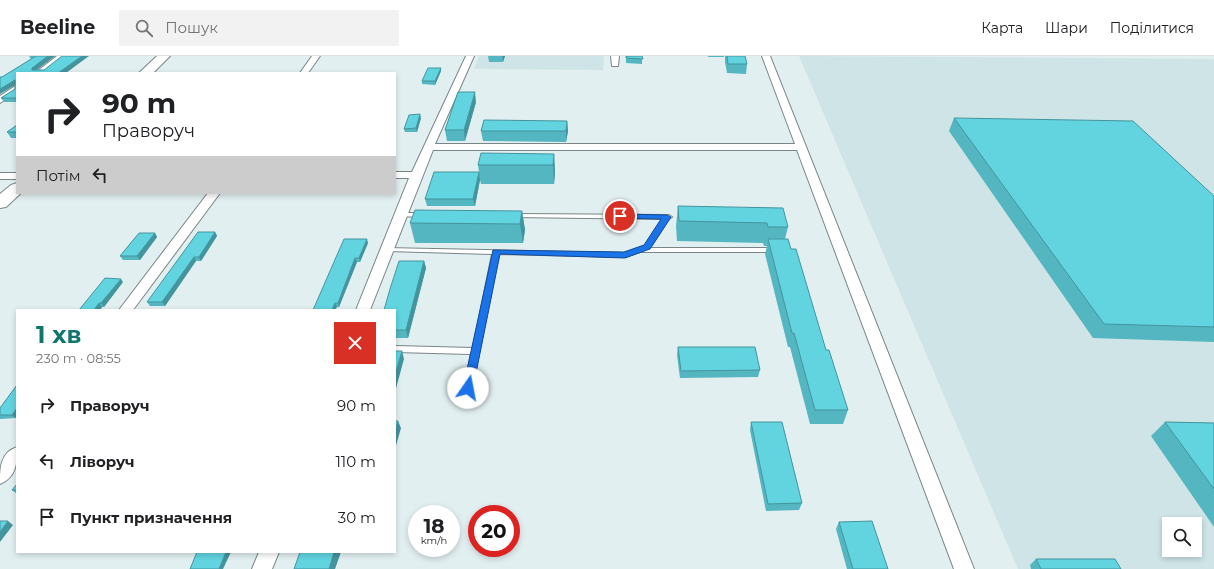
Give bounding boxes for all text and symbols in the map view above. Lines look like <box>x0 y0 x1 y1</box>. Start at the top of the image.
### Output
search box <box>119 10 399 46</box>
text: Beeline <box>20 16 95 39</box>
icon: search <box>133 17 155 39</box>
text: Пошук <box>165 18 218 37</box>
text: Карта <box>981 19 1023 37</box>
text: Шари <box>1045 19 1088 37</box>
text: Поділитися <box>1110 19 1194 37</box>
text: 90 m <box>102 86 176 120</box>
icon: right <box>36 88 88 140</box>
text: Праворуч <box>102 120 195 142</box>
icon: left <box>89 164 111 186</box>
text: Потім <box>36 166 81 185</box>
pin <box>603 199 637 233</box>
icon: arrive <box>609 205 631 227</box>
text: 1 хв <box>36 320 81 349</box>
button: close <box>334 322 376 364</box>
text: 230 m · 08:55 <box>36 350 121 366</box>
position arrow <box>447 367 489 409</box>
icon: right <box>36 394 58 416</box>
text: Праворуч <box>70 396 150 415</box>
text: 90 m <box>337 396 376 415</box>
icon: left <box>36 450 58 472</box>
text: Ліворуч <box>70 452 135 471</box>
text: 110 m <box>335 452 376 471</box>
speed limit sign: 20 <box>468 505 520 557</box>
icon: arrive <box>36 506 58 528</box>
text: Пункт призначення <box>70 508 232 527</box>
text: 30 m <box>338 508 376 527</box>
text: 18 <box>423 514 445 538</box>
map controls <box>1162 517 1202 557</box>
button: search <box>1162 517 1202 557</box>
text: km/h <box>421 534 447 547</box>

